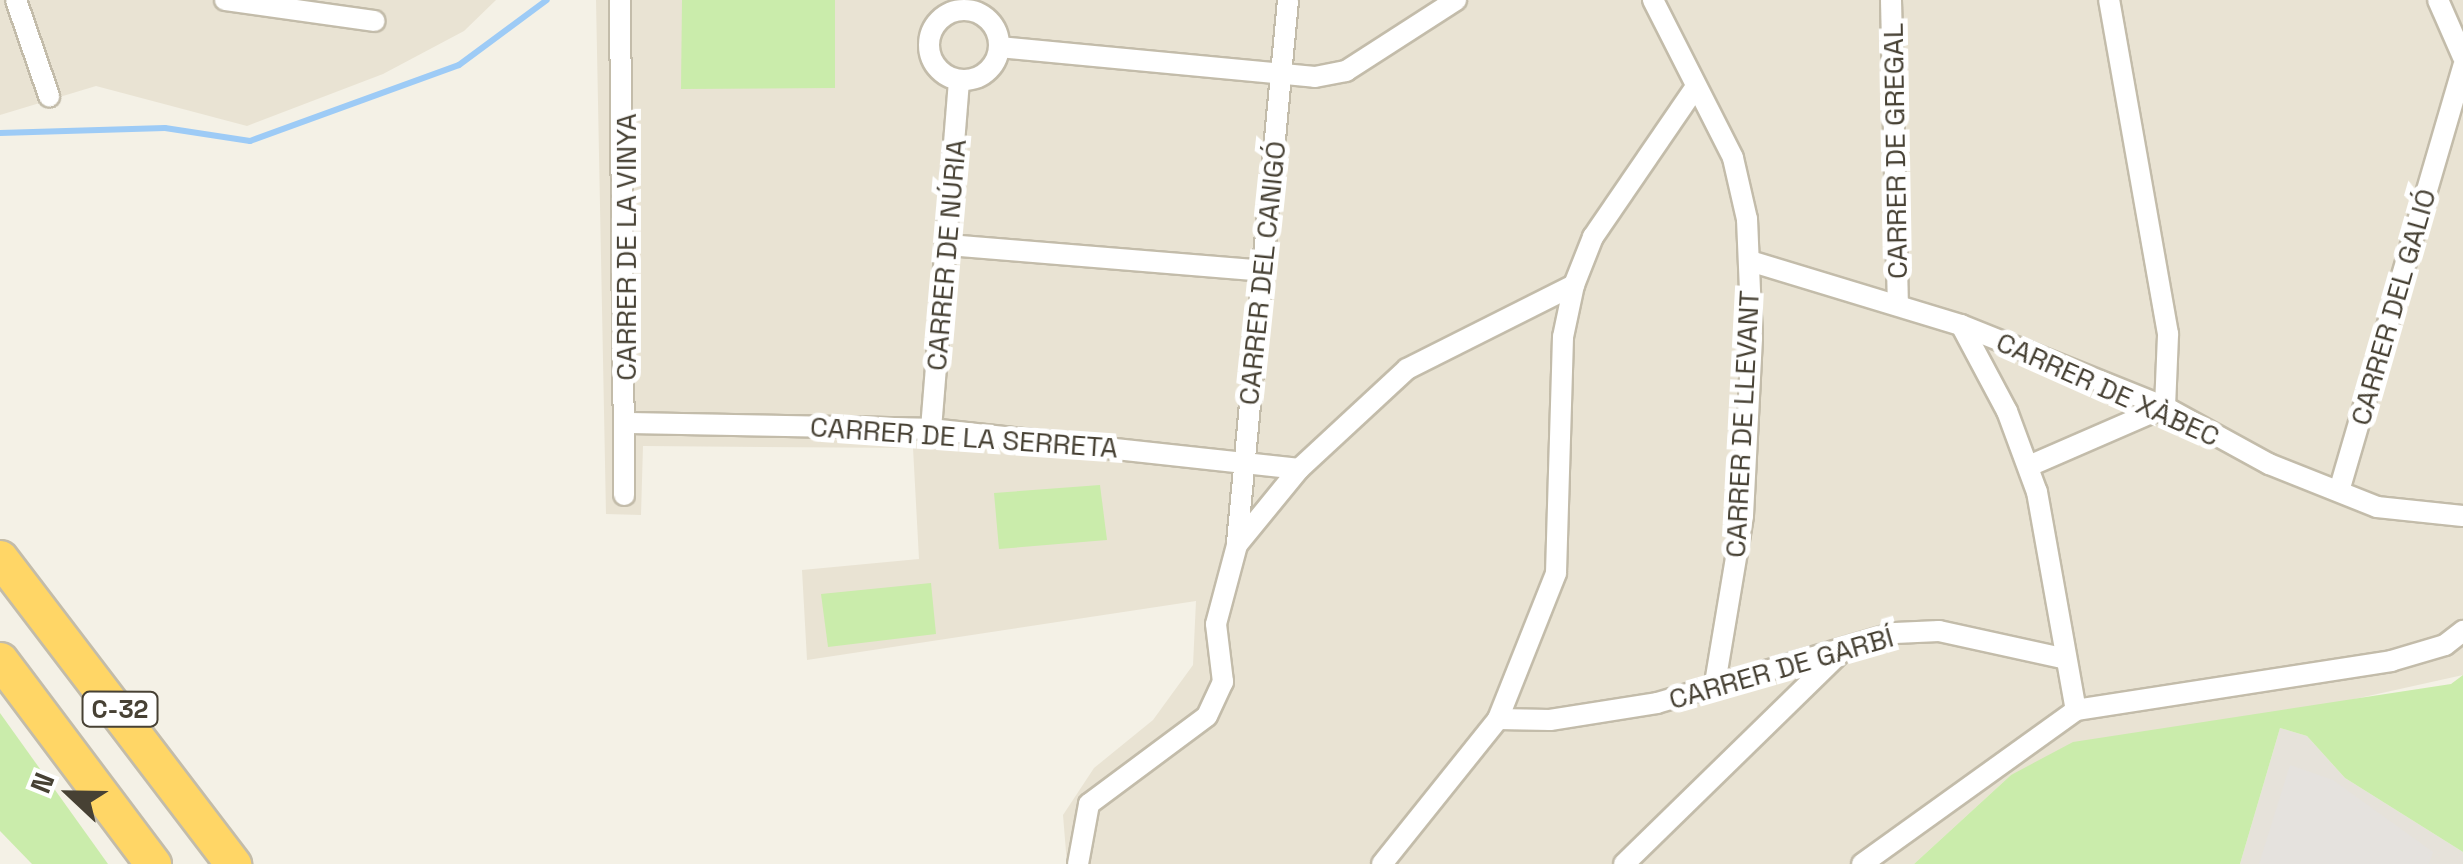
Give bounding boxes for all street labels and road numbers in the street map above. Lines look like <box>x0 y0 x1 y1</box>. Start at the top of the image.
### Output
street label: CARRER DE GREGAL <box>1876 23 1914 279</box>
street label: CARRER DE LA VINYA <box>609 113 643 381</box>
street label: CARRER DE NÚRIA <box>919 138 973 372</box>
street label: CARRER DEL CANIGÓ <box>1231 139 1293 407</box>
street label: CARRER DEL GALIÓ <box>2343 185 2443 429</box>
street label: CARRER DE LLEVANT <box>1718 289 1766 559</box>
street label: CARRER DE XÀBEC <box>1991 325 2225 453</box>
street label: CARRER DE LA SERRETA <box>809 409 1119 465</box>
street label: CARRER DE GARBÍ <box>1665 620 1897 716</box>
road number: C-32 <box>80 689 160 729</box>

